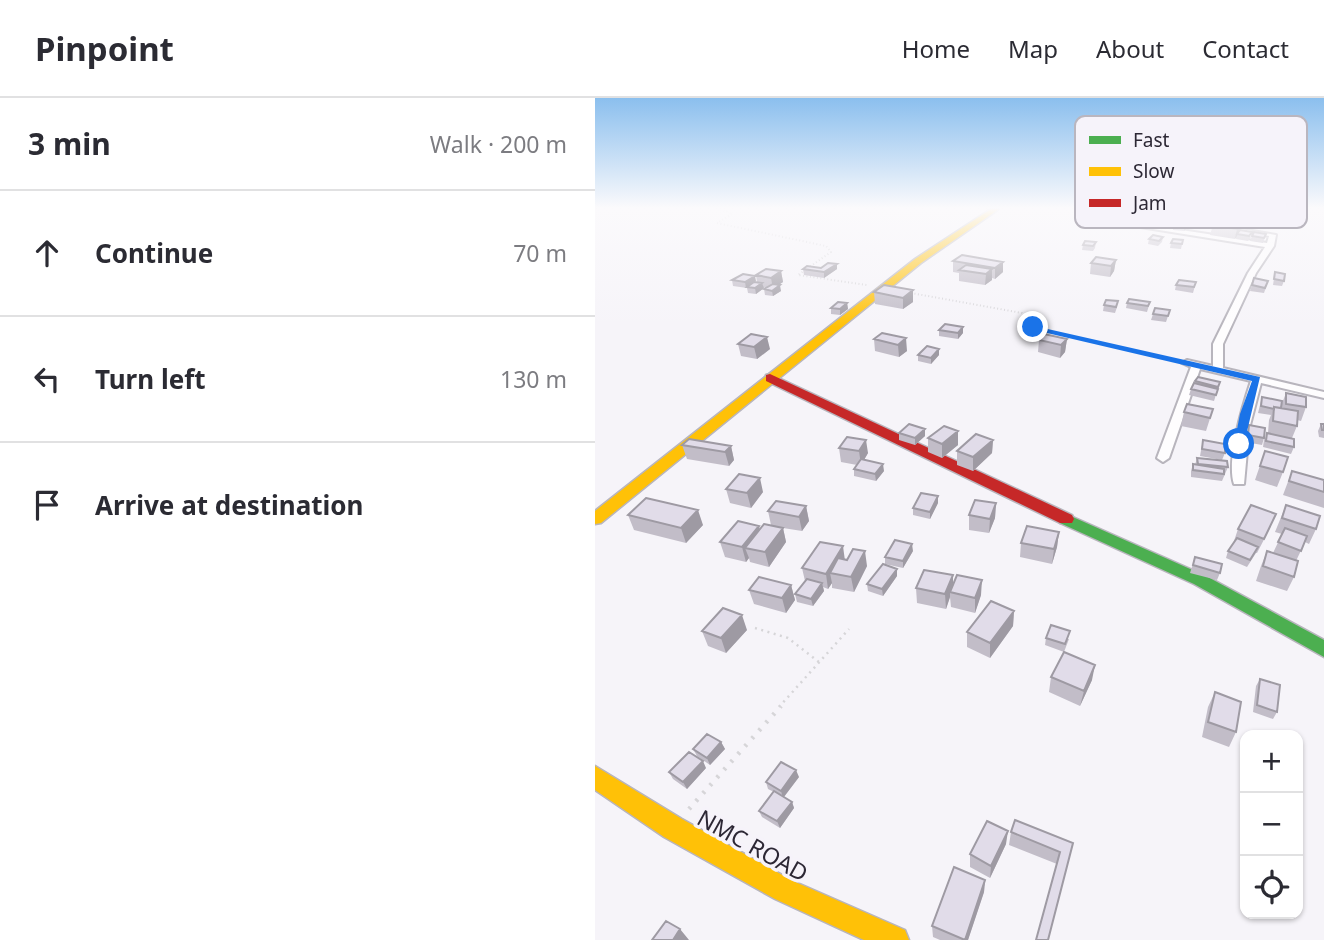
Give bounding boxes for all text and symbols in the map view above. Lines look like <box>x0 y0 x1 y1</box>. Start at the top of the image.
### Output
text: Pinpoint <box>35 26 174 71</box>
text: Home <box>902 32 970 65</box>
text: Map <box>1008 32 1058 65</box>
text: About <box>1096 32 1164 65</box>
text: Contact <box>1202 32 1289 65</box>
legend <box>1075 116 1307 228</box>
text: 3 min <box>28 123 111 164</box>
text: Fast <box>1133 127 1170 153</box>
text: Walk · 200 m <box>430 128 567 160</box>
text: Slow <box>1133 158 1174 184</box>
text: Jam <box>1131 190 1167 216</box>
icon: ahead <box>28 234 66 272</box>
text: Continue <box>95 235 213 271</box>
text: 70 m <box>513 237 567 269</box>
route end <box>1017 311 1048 342</box>
icon: left <box>28 360 66 398</box>
text: Turn left <box>95 361 206 397</box>
text: 130 m <box>500 363 567 395</box>
route start <box>1223 428 1254 459</box>
icon: arrive <box>28 486 66 524</box>
text: Arrive at destination <box>95 487 364 523</box>
map controls <box>1240 730 1303 919</box>
button: + <box>1240 730 1303 793</box>
button: − <box>1240 793 1303 856</box>
street label: NMC ROAD <box>692 801 814 889</box>
button: locate <box>1240 856 1303 919</box>

